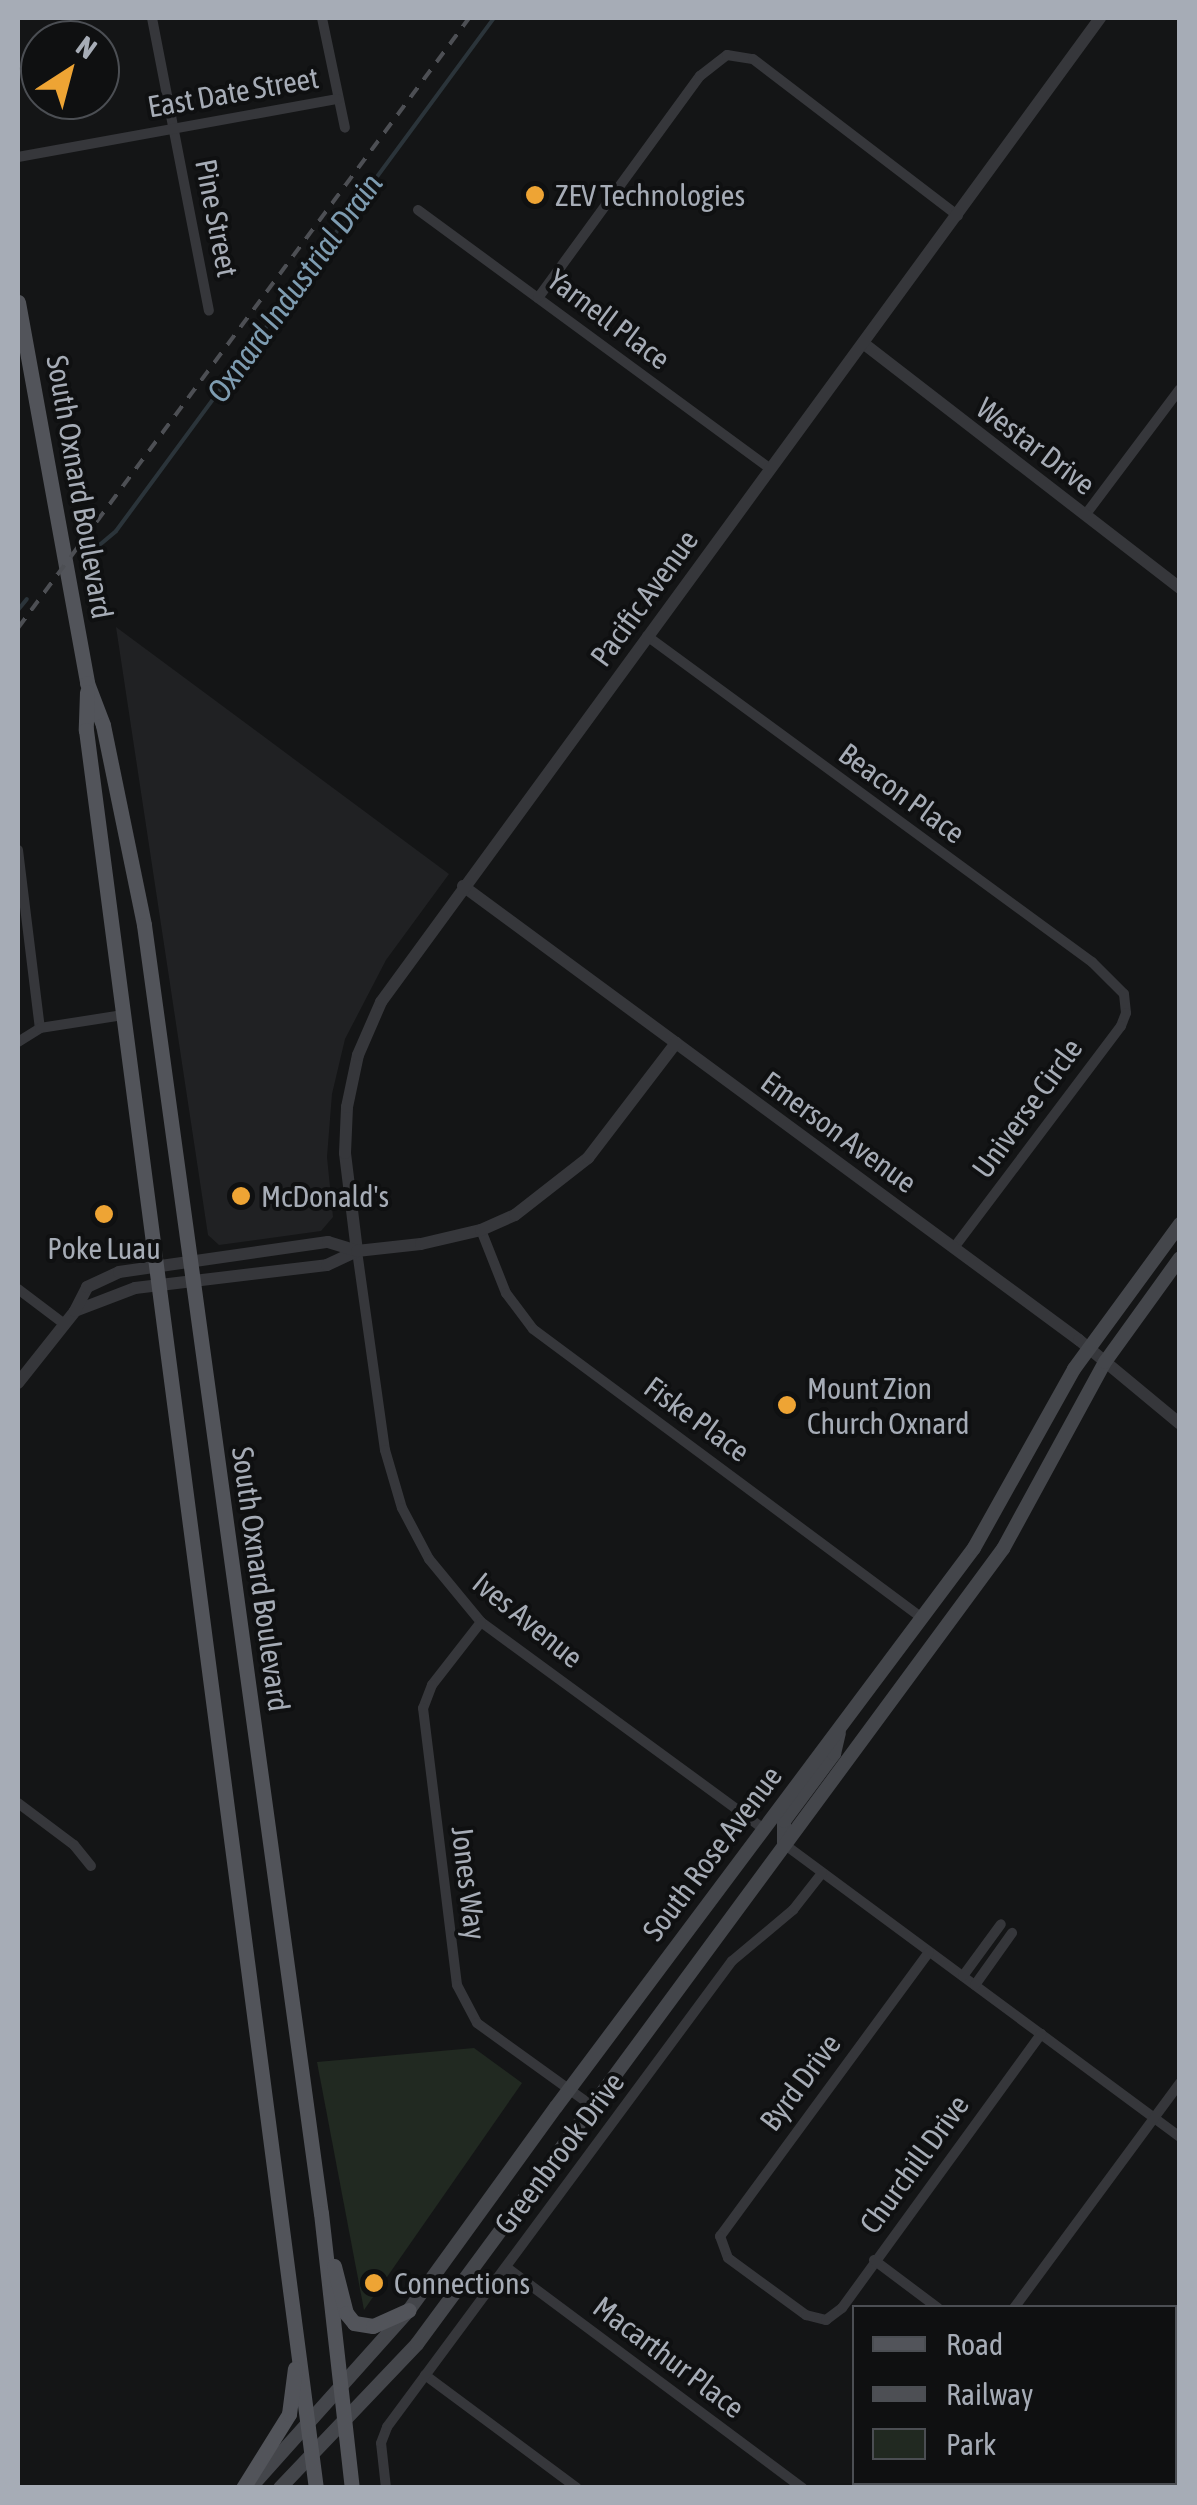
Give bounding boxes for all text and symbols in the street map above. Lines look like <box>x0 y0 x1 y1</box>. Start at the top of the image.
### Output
north arrow <box>20 20 120 120</box>
text: N <box>70 30 103 65</box>
street label: East Date Street <box>145 59 321 125</box>
street label: Pine Street <box>188 156 246 280</box>
water label: Oxnard Industrial Drain <box>199 166 391 410</box>
place label: ZEV Technologies <box>555 177 745 213</box>
marker: ZEV Technologies <box>524 184 546 206</box>
street label: Yarnell Place <box>541 261 677 377</box>
street label: South Oxnard Boulevard <box>39 353 121 621</box>
street label: Westar Drive <box>970 390 1102 502</box>
street label: Pacific Avenue <box>583 523 705 673</box>
street label: Beacon Place <box>832 735 972 851</box>
street label: Universe Circle <box>964 1031 1090 1185</box>
street label: Emerson Avenue <box>754 1064 924 1200</box>
place label: McDonald's <box>261 1178 389 1214</box>
marker: McDonald's <box>230 1185 252 1207</box>
marker: Poke Luau <box>93 1203 115 1225</box>
place label: Poke Luau <box>47 1230 161 1266</box>
street label: Fiske Place <box>637 1369 757 1469</box>
place label: Mount Zion Church Oxnard <box>807 1370 969 1440</box>
marker: Mount Zion Church Oxnard <box>776 1394 798 1416</box>
street label: South Oxnard Boulevard <box>225 1444 297 1714</box>
street label: Ives Avenue <box>466 1565 590 1675</box>
street label: South Rose Avenue <box>635 1759 789 1947</box>
street label: Jones Way <box>444 1824 494 1942</box>
street label: Byrd Drive <box>752 2026 848 2138</box>
street label: Greenbrook Drive <box>486 2065 632 2241</box>
street label: Churchill Drive <box>852 2088 976 2240</box>
place label: Connections <box>394 2265 530 2301</box>
marker: Connections <box>363 2272 385 2294</box>
street label: Macarthur Place <box>586 2289 752 2425</box>
legend <box>852 2305 1177 2485</box>
text: Road <box>946 2327 1003 2361</box>
text: Railway <box>946 2377 1033 2411</box>
text: Park <box>946 2427 996 2461</box>

